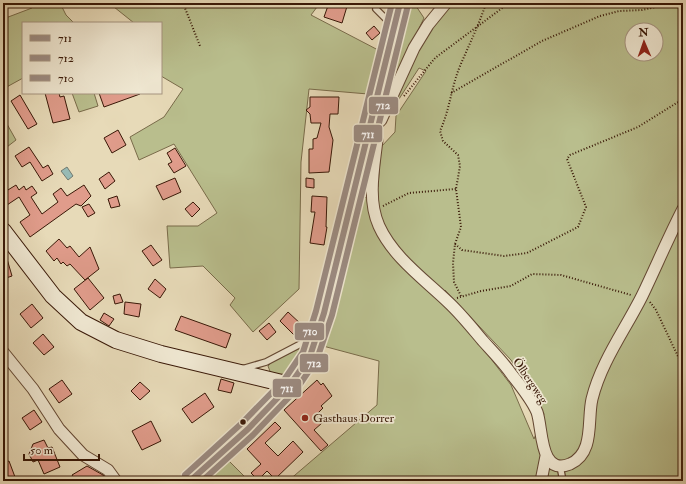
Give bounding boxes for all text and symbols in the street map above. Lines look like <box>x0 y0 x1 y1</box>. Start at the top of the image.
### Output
legend <box>22 22 162 94</box>
north arrow <box>624 22 664 62</box>
text: N <box>638 26 650 39</box>
text: 711 <box>58 31 72 46</box>
text: 712 <box>58 51 74 66</box>
text: 710 <box>58 71 74 86</box>
line badge: 712 <box>368 96 399 115</box>
text: 712 <box>376 99 391 112</box>
line badge: 711 <box>353 124 383 143</box>
text: 711 <box>362 128 375 141</box>
line badge: 710 <box>294 322 325 341</box>
text: 710 <box>303 325 318 338</box>
line badge: 712 <box>299 353 329 373</box>
street label: Ölbergweg <box>509 355 551 408</box>
text: 712 <box>307 357 322 370</box>
line badge: 711 <box>272 378 302 398</box>
text: 711 <box>281 382 294 395</box>
place label: Gasthaus Dorrer <box>313 411 395 426</box>
marker: Gasthaus Dorrer <box>300 413 310 423</box>
unlabelled marker <box>238 417 248 427</box>
scale bar <box>24 436 99 462</box>
text: 50 m <box>30 443 54 458</box>

